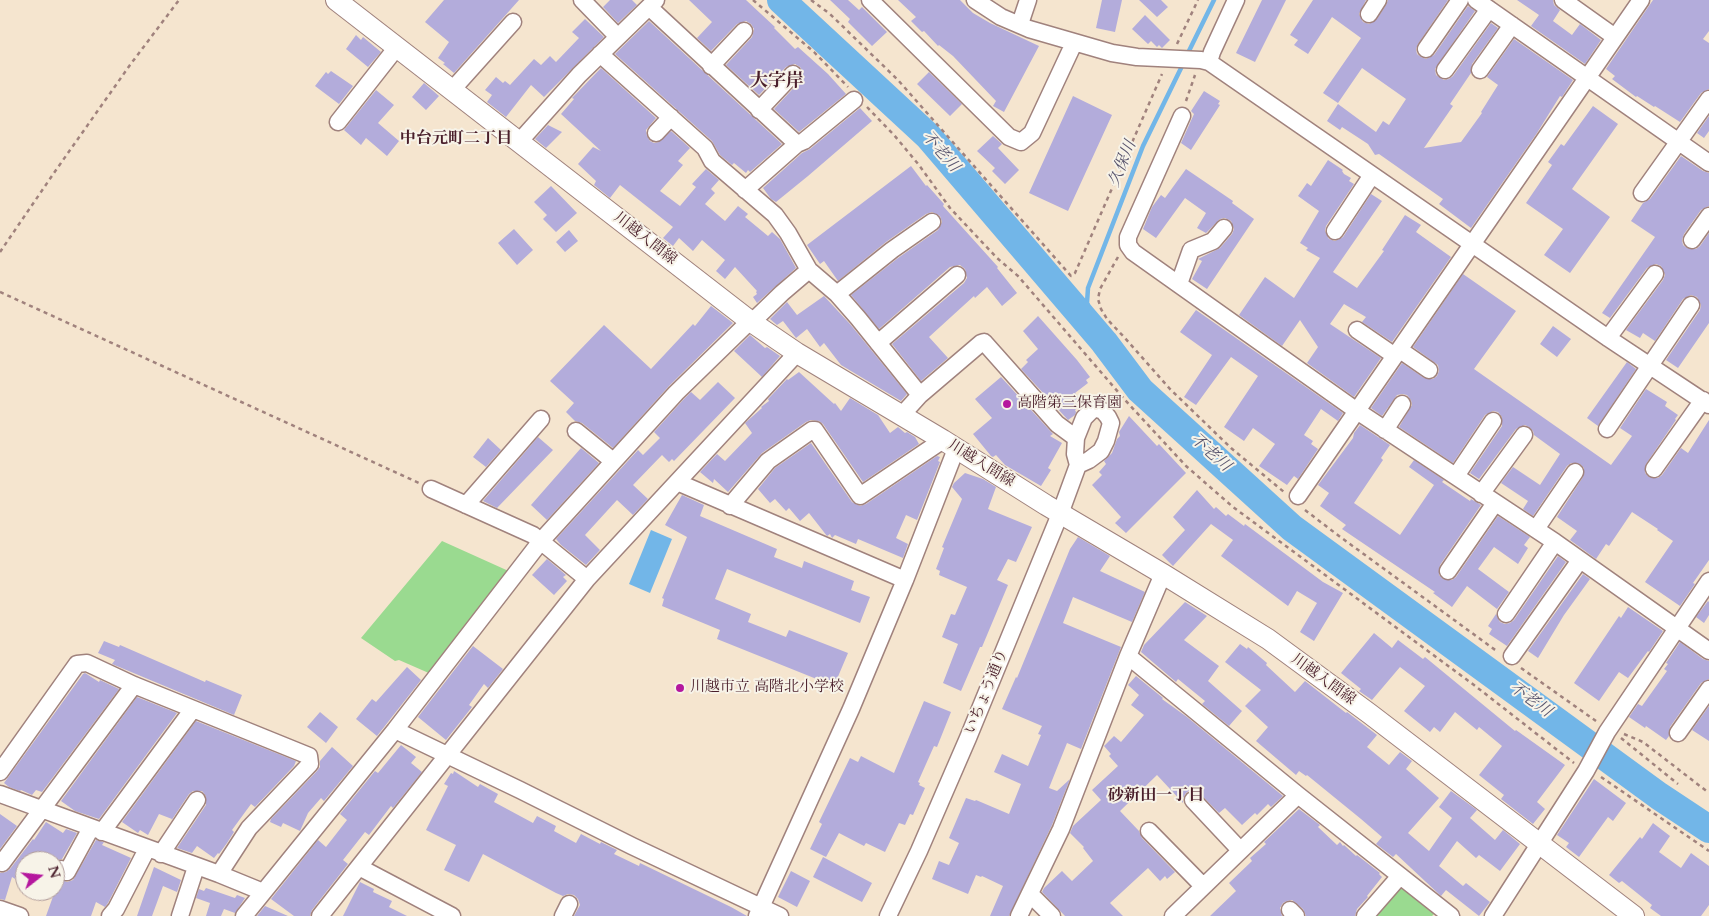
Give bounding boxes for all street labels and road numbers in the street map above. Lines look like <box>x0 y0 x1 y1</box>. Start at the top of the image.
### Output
street label: 川越入間線 <box>610 209 680 269</box>
street label: 川越入間線 <box>944 436 1018 492</box>
street label: いちょう通り <box>962 647 1012 737</box>
street label: 川越入間線 <box>1287 651 1359 709</box>

